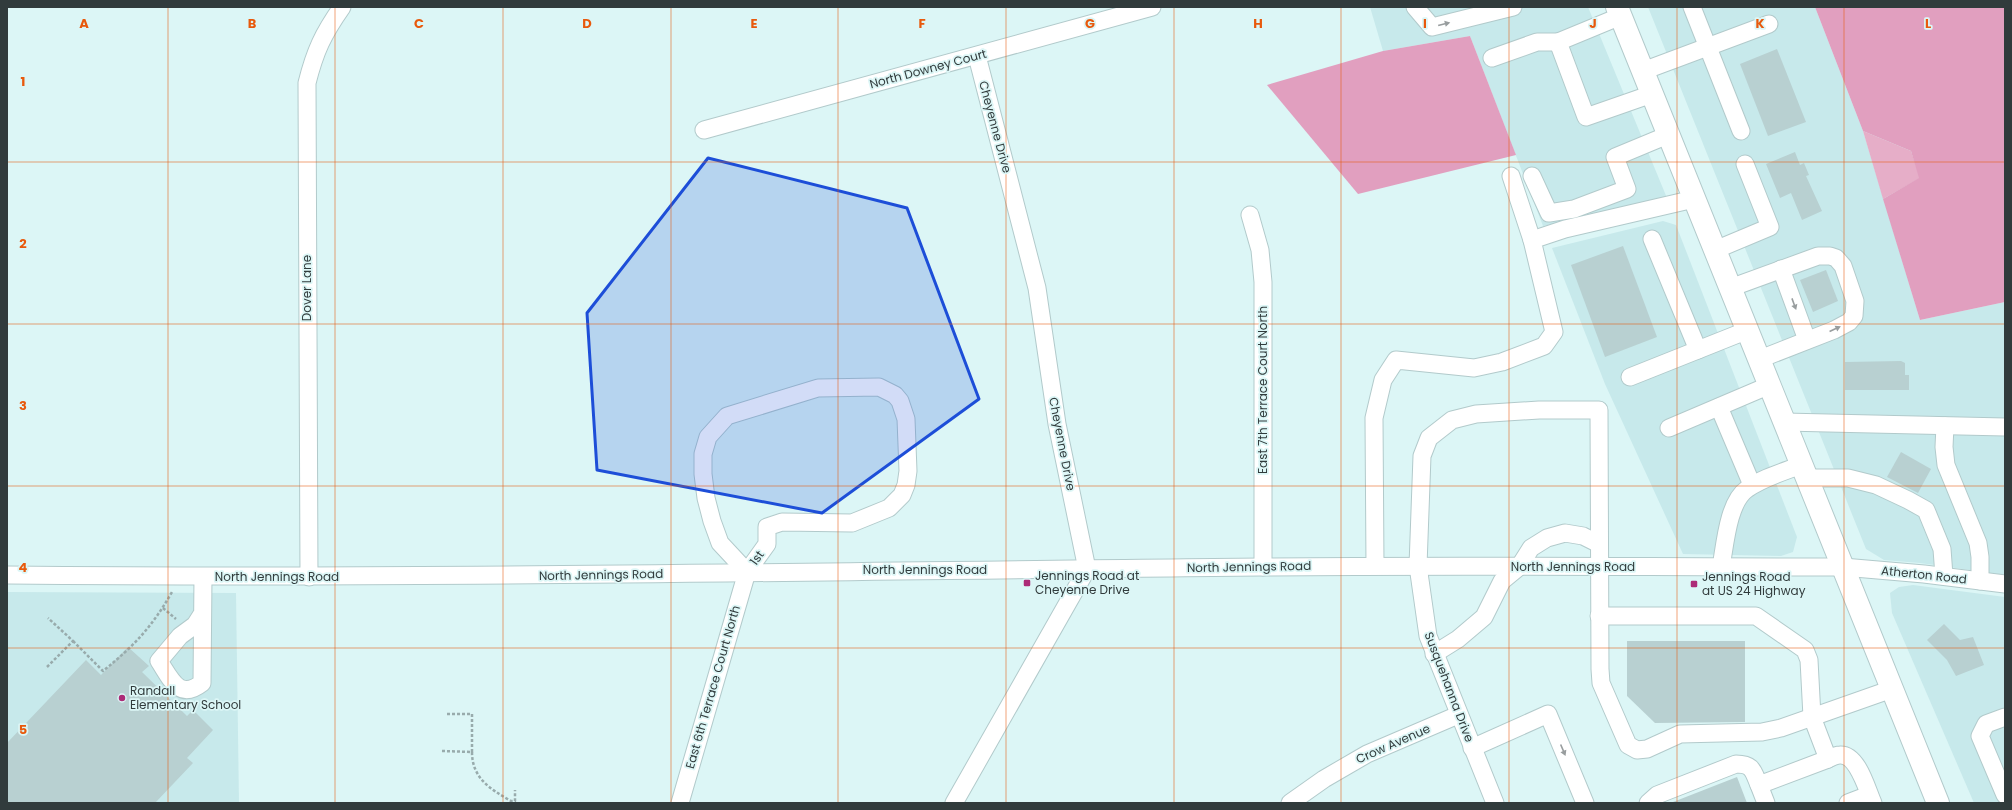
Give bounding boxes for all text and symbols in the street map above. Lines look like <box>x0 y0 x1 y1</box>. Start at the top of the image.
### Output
text: A <box>79 14 89 33</box>
text: B <box>248 14 257 33</box>
text: C <box>414 14 424 33</box>
text: D <box>582 14 592 33</box>
text: E <box>750 14 758 33</box>
text: F <box>918 14 926 33</box>
text: G <box>1085 14 1095 33</box>
text: H <box>1253 14 1263 33</box>
text: I <box>1423 14 1427 33</box>
text: J <box>1589 14 1597 33</box>
text: K <box>1755 14 1765 33</box>
text: L <box>1925 14 1931 33</box>
one-way arrow <box>1439 21 1451 27</box>
street label: North Downey Court <box>868 45 988 92</box>
text: 1 <box>21 72 25 91</box>
street label: Cheyenne Drive <box>975 79 1016 175</box>
text: 2 <box>19 234 27 253</box>
street label: Dover Lane <box>298 255 315 321</box>
one-way arrow <box>1791 299 1797 311</box>
street label: East 7th Terrace Court North <box>1254 306 1271 474</box>
one-way arrow <box>1829 326 1840 332</box>
text: 3 <box>19 396 27 415</box>
street label: Cheyenne Drive <box>1045 396 1080 492</box>
street label: 1st <box>745 547 768 569</box>
street label: North Jennings Road <box>1187 557 1311 576</box>
text: 4 <box>19 558 28 577</box>
street label: North Jennings Road <box>1511 558 1635 575</box>
street label: North Jennings Road <box>863 561 987 578</box>
street label: Atherton Road <box>1880 562 1968 587</box>
street label: North Jennings Road <box>539 565 663 584</box>
place label: Jennings Road at Cheyenne Drive <box>1035 567 1139 598</box>
street label: North Jennings Road <box>215 568 339 585</box>
place label: Jennings Road at US 24 Highway <box>1702 568 1806 599</box>
marker: Jennings Road at Cheyenne Drive <box>1022 578 1032 588</box>
marker: Jennings Road at US 24 Highway <box>1689 579 1699 589</box>
street label: East 6th Terrace Court North <box>681 603 744 771</box>
street label: Susquehanna Drive <box>1421 629 1478 744</box>
place label: Randall Elementary School <box>130 682 241 713</box>
marker: Randall Elementary School <box>117 693 127 703</box>
text: 5 <box>19 720 27 739</box>
street label: Crow Avenue <box>1353 720 1433 767</box>
one-way arrow <box>1560 745 1566 756</box>

